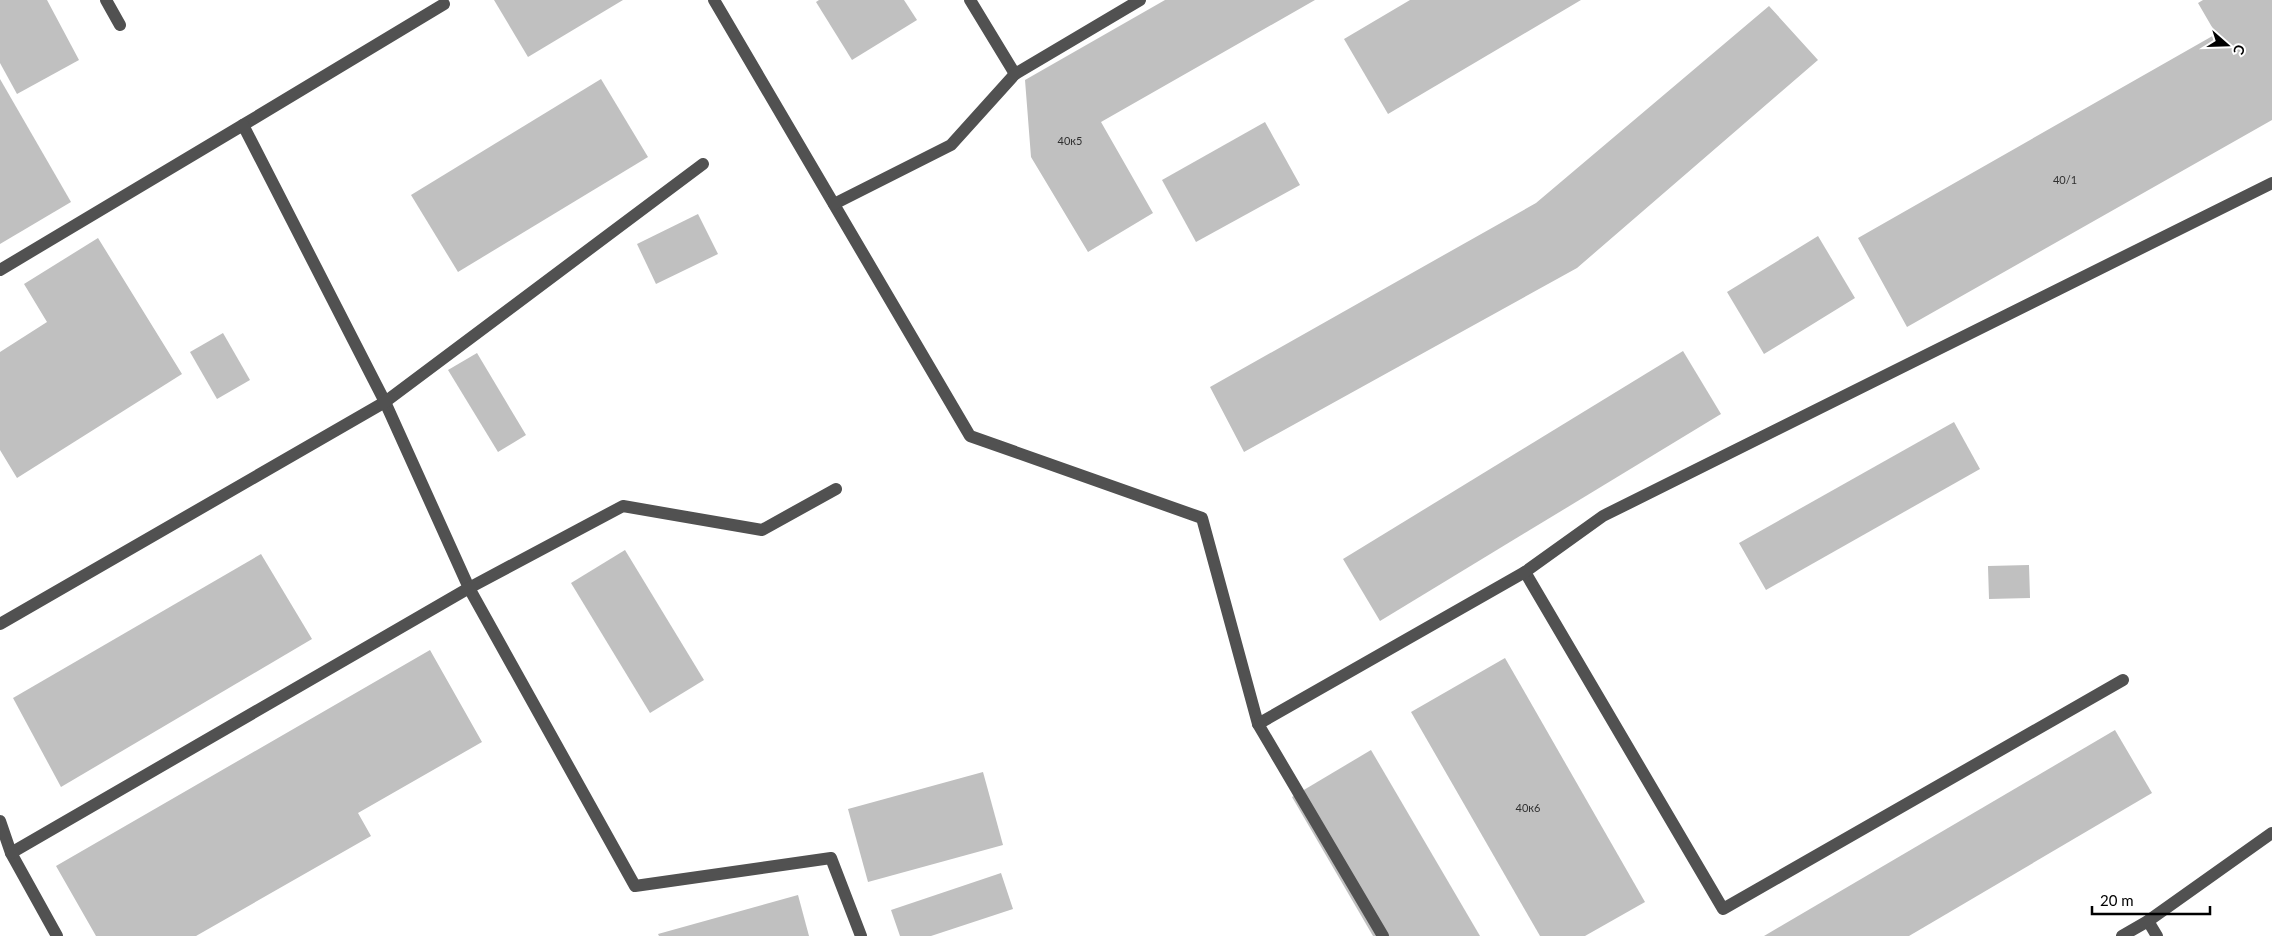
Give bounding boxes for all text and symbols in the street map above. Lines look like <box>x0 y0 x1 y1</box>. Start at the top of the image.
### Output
north arrow <box>2202 20 2252 70</box>
text: С <box>2230 42 2249 58</box>
house number: 40к5 <box>1058 134 1082 147</box>
house number: 40/1 <box>2053 173 2077 186</box>
house number: 40к6 <box>1516 801 1540 814</box>
scale bar <box>2092 884 2210 916</box>
text: 20 m <box>2100 891 2134 909</box>

